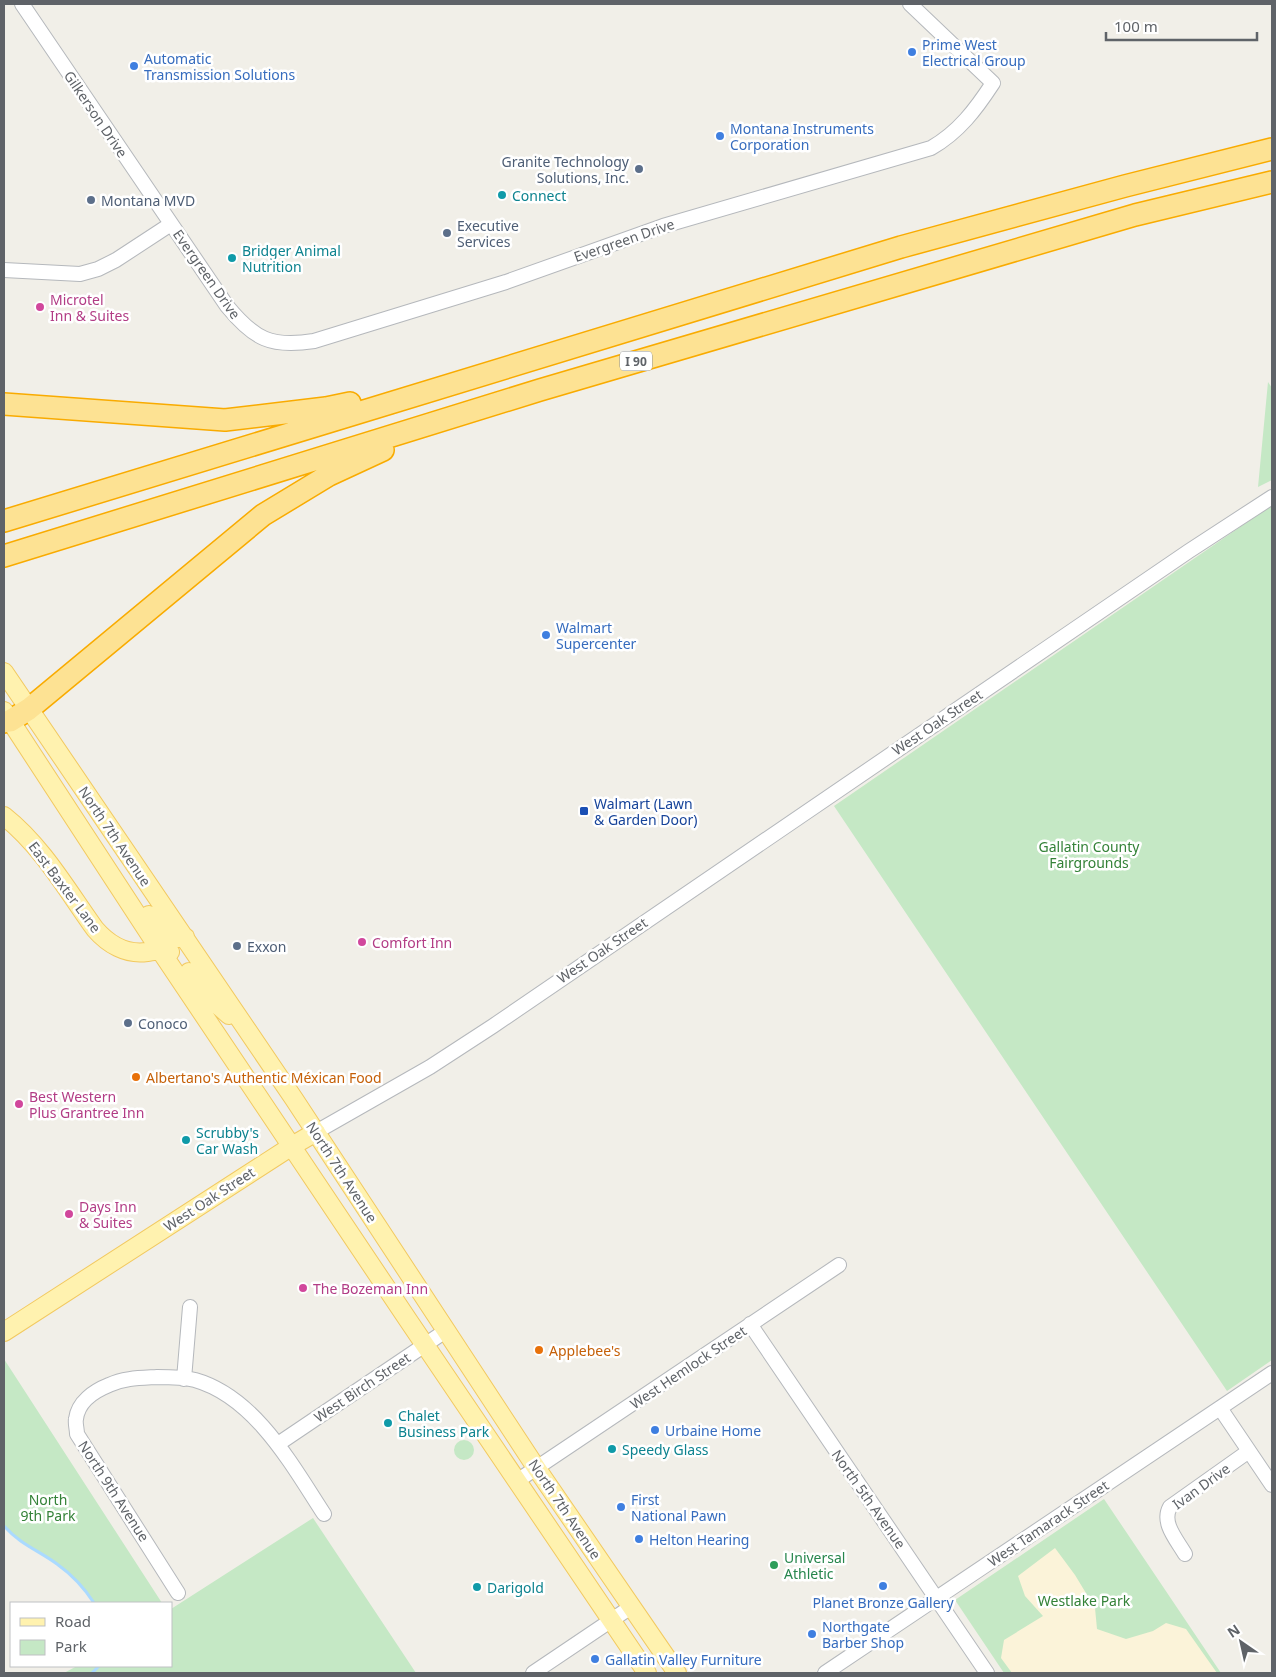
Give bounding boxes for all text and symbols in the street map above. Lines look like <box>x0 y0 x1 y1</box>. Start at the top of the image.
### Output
scale bar <box>1106 10 1257 42</box>
text: 100 m <box>1114 16 1158 36</box>
place label: Prime West Electrical Group <box>922 35 1026 70</box>
marker: Prime West Electrical Group <box>906 46 918 58</box>
place label: Automatic Transmission Solutions <box>144 49 295 84</box>
marker: Automatic Transmission Solutions <box>128 60 140 72</box>
street label: Gilkerson Drive <box>60 67 132 161</box>
place label: Montana Instruments Corporation <box>730 119 874 154</box>
marker: Montana Instruments Corporation <box>714 130 726 142</box>
place label: Granite Technology Solutions, Inc. <box>502 152 630 187</box>
marker: Granite Technology Solutions, Inc. <box>633 163 645 175</box>
place label: Connect <box>512 186 566 205</box>
marker: Connect <box>496 189 508 201</box>
place label: Montana MVD <box>101 191 195 210</box>
marker: Montana MVD <box>85 194 97 206</box>
street label: Evergreen Drive <box>571 214 677 266</box>
place label: Executive Services <box>457 216 519 251</box>
street label: Evergreen Drive <box>169 225 245 323</box>
marker: Executive Services <box>441 227 453 239</box>
place label: Bridger Animal Nutrition <box>242 241 341 276</box>
marker: Bridger Animal Nutrition <box>226 252 238 264</box>
place label: Microtel Inn & Suites <box>50 290 129 325</box>
marker: Microtel Inn & Suites <box>34 301 46 313</box>
road number: I 90 <box>620 352 652 371</box>
place label: Walmart Supercenter <box>556 618 637 653</box>
marker: Walmart Supercenter <box>540 629 552 641</box>
street label: West Oak Street <box>888 685 986 759</box>
street label: North 7th Avenue <box>74 782 156 890</box>
place label: Walmart (Lawn & Garden Door) <box>594 794 697 829</box>
marker: Walmart (Lawn & Garden Door) <box>578 805 590 817</box>
park label: Gallatin County Fairgrounds <box>1039 837 1140 872</box>
street label: East Baxter Lane <box>24 838 106 937</box>
street label: West Oak Street <box>553 913 651 987</box>
place label: Comfort Inn <box>372 933 452 952</box>
marker: Comfort Inn <box>356 936 368 948</box>
place label: Exxon <box>247 937 286 956</box>
marker: Exxon <box>231 940 243 952</box>
place label: Conoco <box>138 1014 188 1033</box>
marker: Conoco <box>122 1017 134 1029</box>
place label: Albertano's Authentic Méxican Food <box>146 1068 382 1087</box>
marker: Albertano's Authentic Méxican Food <box>130 1071 142 1083</box>
place label: Best Western Plus Grantree Inn <box>29 1087 144 1122</box>
marker: Best Western Plus Grantree Inn <box>13 1098 25 1110</box>
street label: North 7th Avenue <box>302 1118 382 1226</box>
place label: Scrubby's Car Wash <box>196 1123 259 1158</box>
marker: Scrubby's Car Wash <box>180 1134 192 1146</box>
street label: West Oak Street <box>160 1162 258 1236</box>
place label: Days Inn & Suites <box>79 1197 137 1232</box>
marker: Days Inn & Suites <box>63 1208 75 1220</box>
place label: The Bozeman Inn <box>313 1279 428 1298</box>
marker: The Bozeman Inn <box>297 1282 309 1294</box>
street label: West Hemlock Street <box>626 1321 750 1413</box>
place label: Applebee's <box>549 1341 621 1360</box>
marker: Applebee's <box>533 1344 545 1356</box>
street label: West Birch Street <box>310 1348 414 1426</box>
place label: Chalet Business Park <box>398 1406 490 1441</box>
marker: Chalet Business Park <box>382 1417 394 1429</box>
place label: Urbaine Home <box>665 1421 761 1440</box>
marker: Urbaine Home <box>649 1424 661 1436</box>
street label: North 9th Avenue <box>74 1437 154 1545</box>
place label: Speedy Glass <box>622 1440 709 1459</box>
marker: Speedy Glass <box>606 1443 618 1455</box>
street label: North 5th Avenue <box>828 1446 910 1552</box>
street label: North 7th Avenue <box>524 1455 606 1563</box>
street label: Ivan Drive <box>1168 1459 1234 1513</box>
street label: West Tamarack Street <box>984 1475 1112 1571</box>
park label: North 9th Park <box>21 1490 76 1525</box>
place label: First National Pawn <box>631 1490 726 1525</box>
marker: First National Pawn <box>615 1501 627 1513</box>
place label: Helton Hearing <box>649 1530 749 1549</box>
marker: Helton Hearing <box>633 1533 645 1545</box>
place label: Universal Athletic <box>784 1548 845 1583</box>
marker: Universal Athletic <box>768 1559 780 1571</box>
place label: Darigold <box>487 1578 544 1597</box>
marker: Planet Bronze Gallery <box>877 1580 889 1592</box>
marker: Darigold <box>471 1581 483 1593</box>
park label: Westlake Park <box>1038 1591 1131 1610</box>
place label: Planet Bronze Gallery <box>812 1593 954 1612</box>
legend <box>10 1602 172 1667</box>
text: Road <box>55 1611 91 1631</box>
place label: Northgate Barber Shop <box>822 1617 904 1652</box>
north arrow <box>1216 1617 1266 1667</box>
text: N <box>1223 1620 1243 1642</box>
marker: Northgate Barber Shop <box>806 1628 818 1640</box>
text: Park <box>55 1636 87 1656</box>
place label: Gallatin Valley Furniture <box>605 1650 762 1669</box>
marker: Gallatin Valley Furniture <box>589 1653 601 1665</box>

